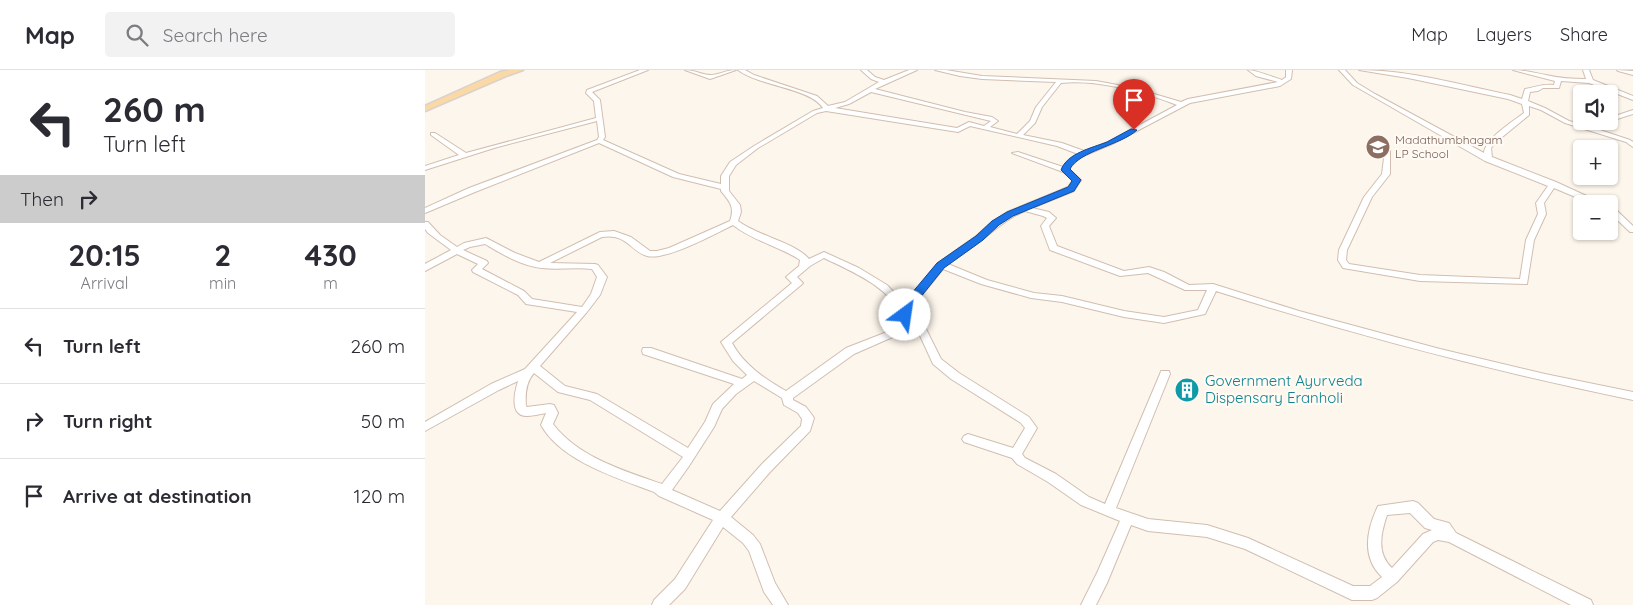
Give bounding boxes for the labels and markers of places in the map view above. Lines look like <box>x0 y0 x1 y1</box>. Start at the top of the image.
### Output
pin <box>1113 79 1155 130</box>
place label: Madathumbhagam LP School <box>1395 132 1502 161</box>
school or university icon: Madathumbhagam LP School <box>1365 134 1391 160</box>
place label: Government Ayurveda Dispensary Eranholi <box>1205 371 1363 407</box>
building icon: Government Ayurveda Dispensary Eranholi <box>1174 377 1200 403</box>

